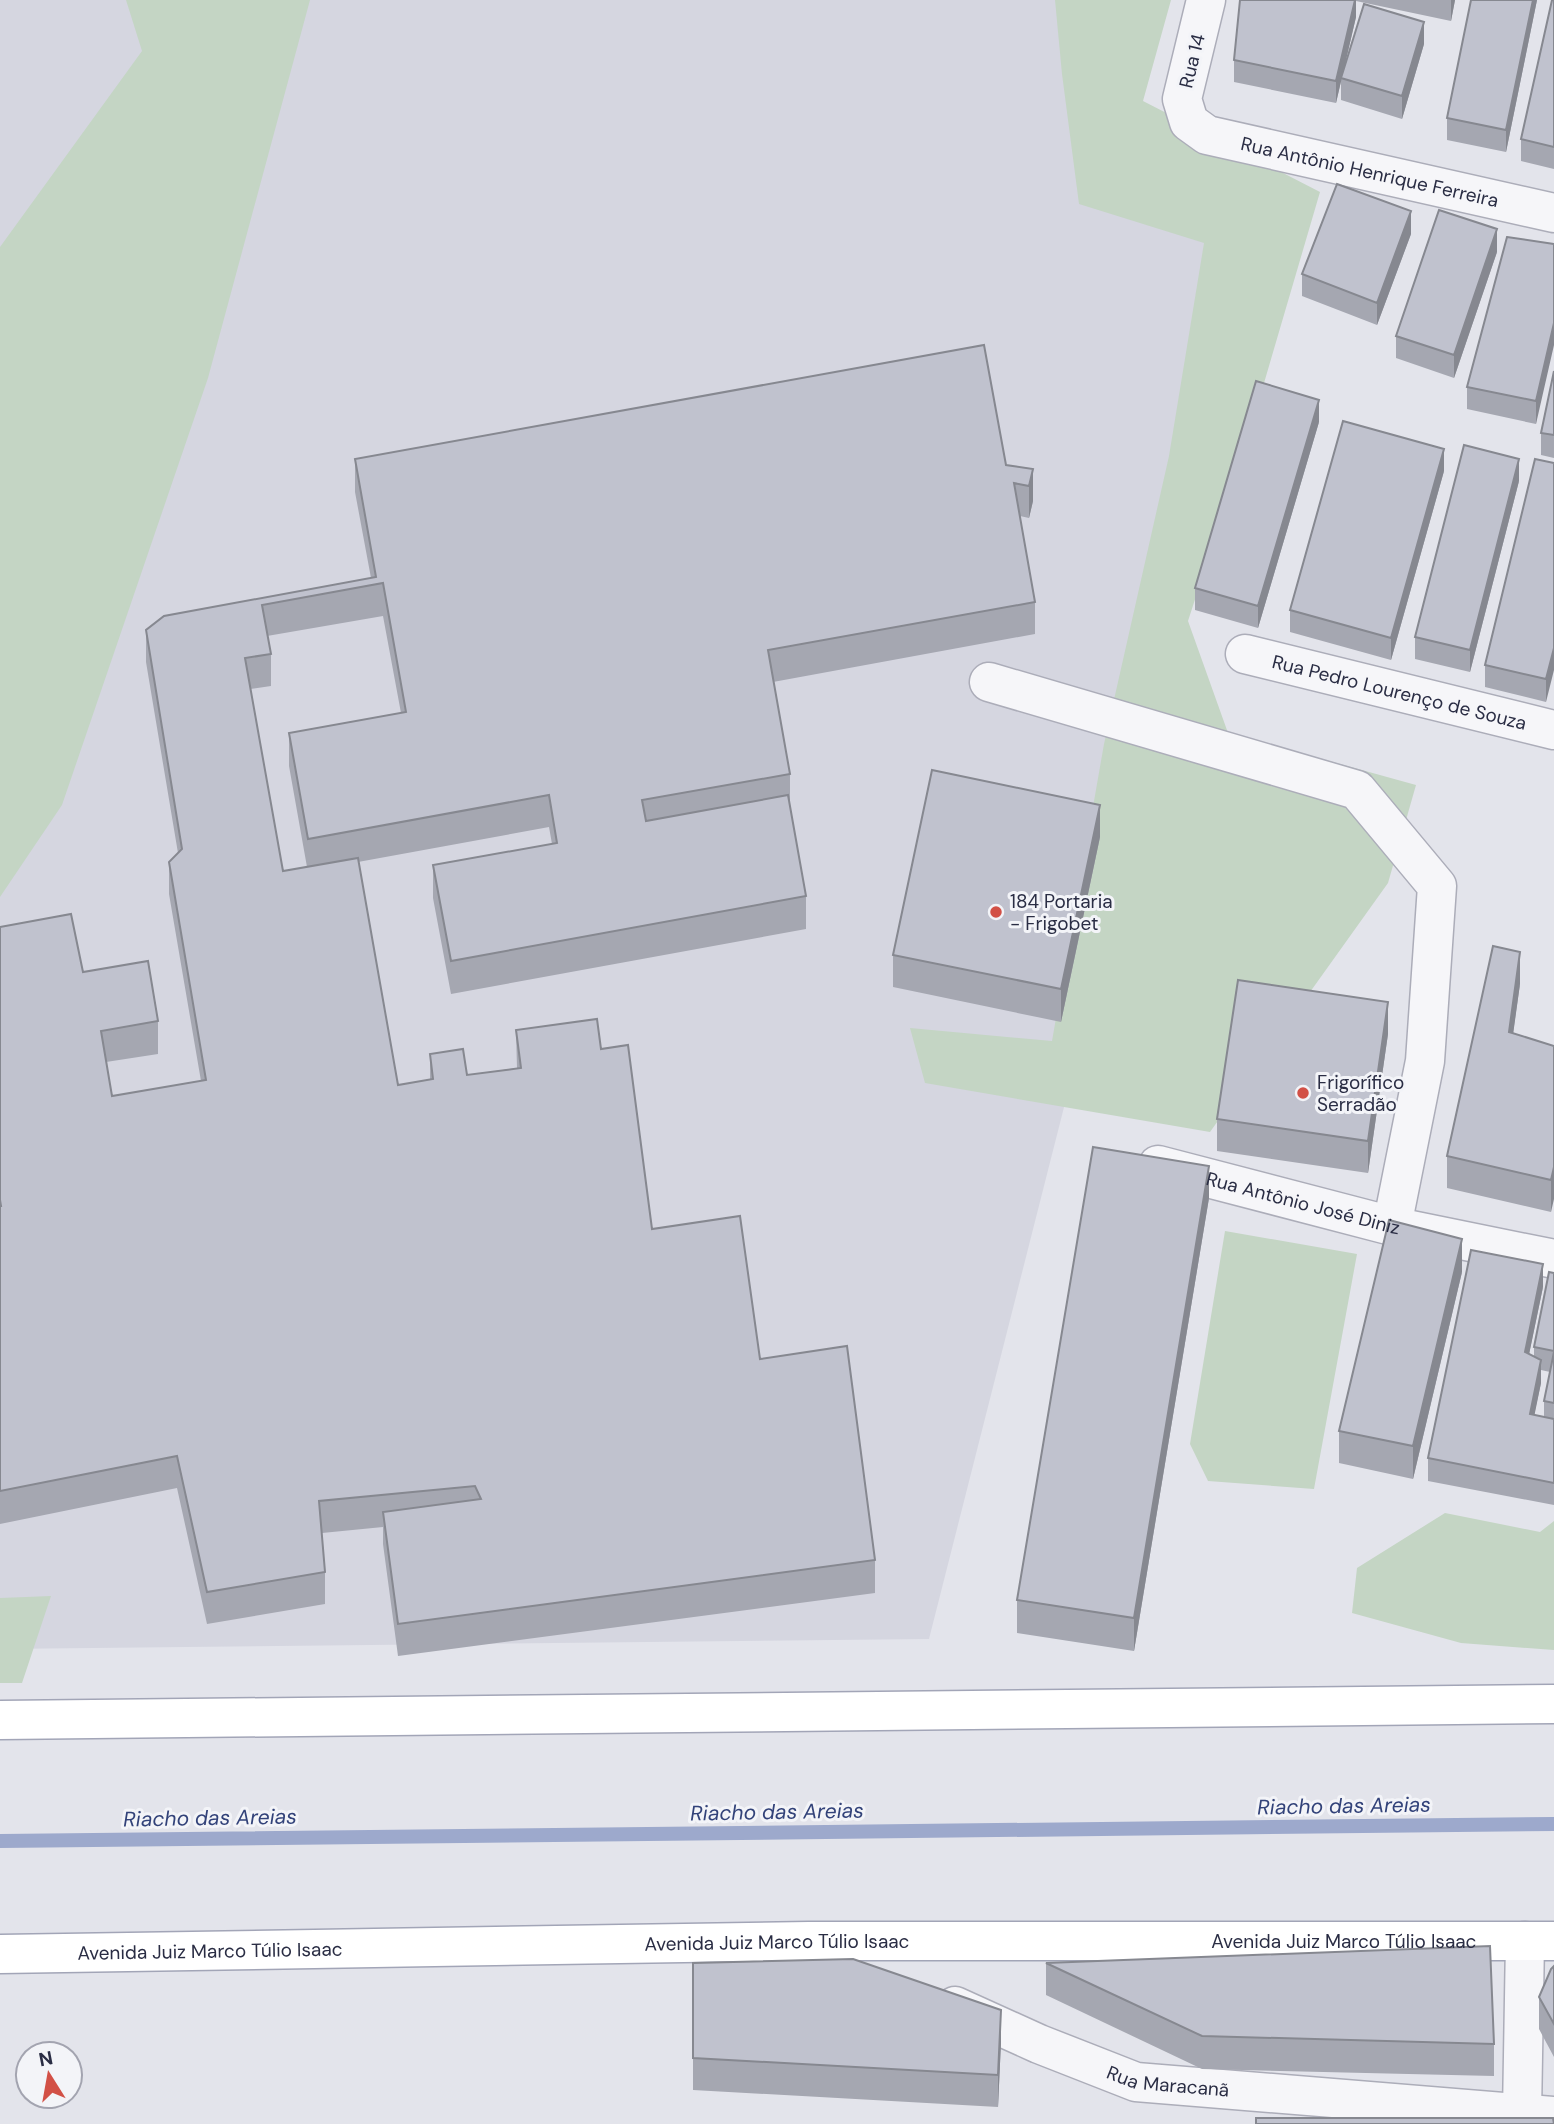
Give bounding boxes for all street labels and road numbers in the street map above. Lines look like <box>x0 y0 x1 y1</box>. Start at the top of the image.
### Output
street label: Rua 14 <box>1173 31 1211 91</box>
street label: Rua Antônio Henrique Ferreira <box>1239 131 1501 213</box>
street label: Rua Pedro Lourenço de Souza <box>1270 649 1529 735</box>
street label: Rua Antônio José Diniz <box>1204 1166 1402 1240</box>
street label: Avenida Juiz Marco Túlio Isaac <box>644 1928 909 1956</box>
street label: Avenida Juiz Marco Túlio Isaac <box>1211 1929 1476 1954</box>
street label: Avenida Juiz Marco Túlio Isaac <box>77 1936 343 1965</box>
street label: Rua Maracanã <box>1103 2059 1230 2102</box>

